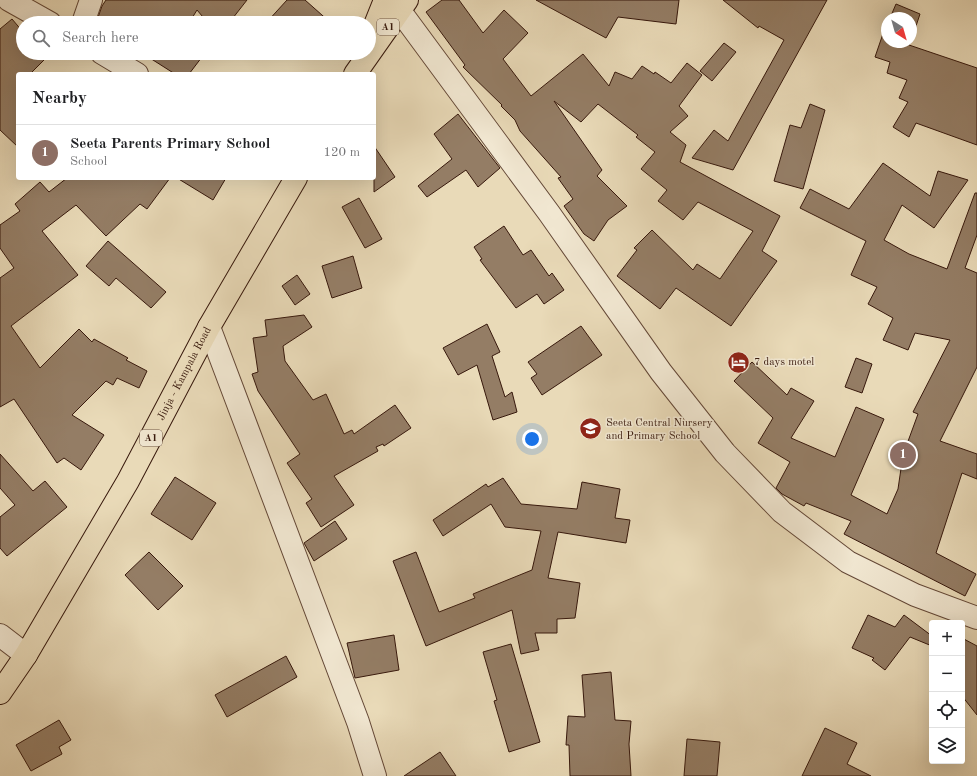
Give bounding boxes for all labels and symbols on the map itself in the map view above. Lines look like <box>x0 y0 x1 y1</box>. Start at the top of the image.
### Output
north arrow <box>881 12 917 48</box>
road number: A1 <box>377 19 399 35</box>
street label: Jinja - Kampala Road <box>155 325 214 422</box>
hotel icon: 7 days motel <box>726 349 752 375</box>
place label: 7 days motel <box>754 357 814 368</box>
school or university icon: Seeta Central Nursery and Primary School <box>578 416 604 442</box>
place label: Seeta Central Nursery and Primary School <box>606 418 713 442</box>
your location <box>522 429 542 449</box>
road number: A1 <box>140 430 162 446</box>
pin: 1 <box>890 440 916 470</box>

